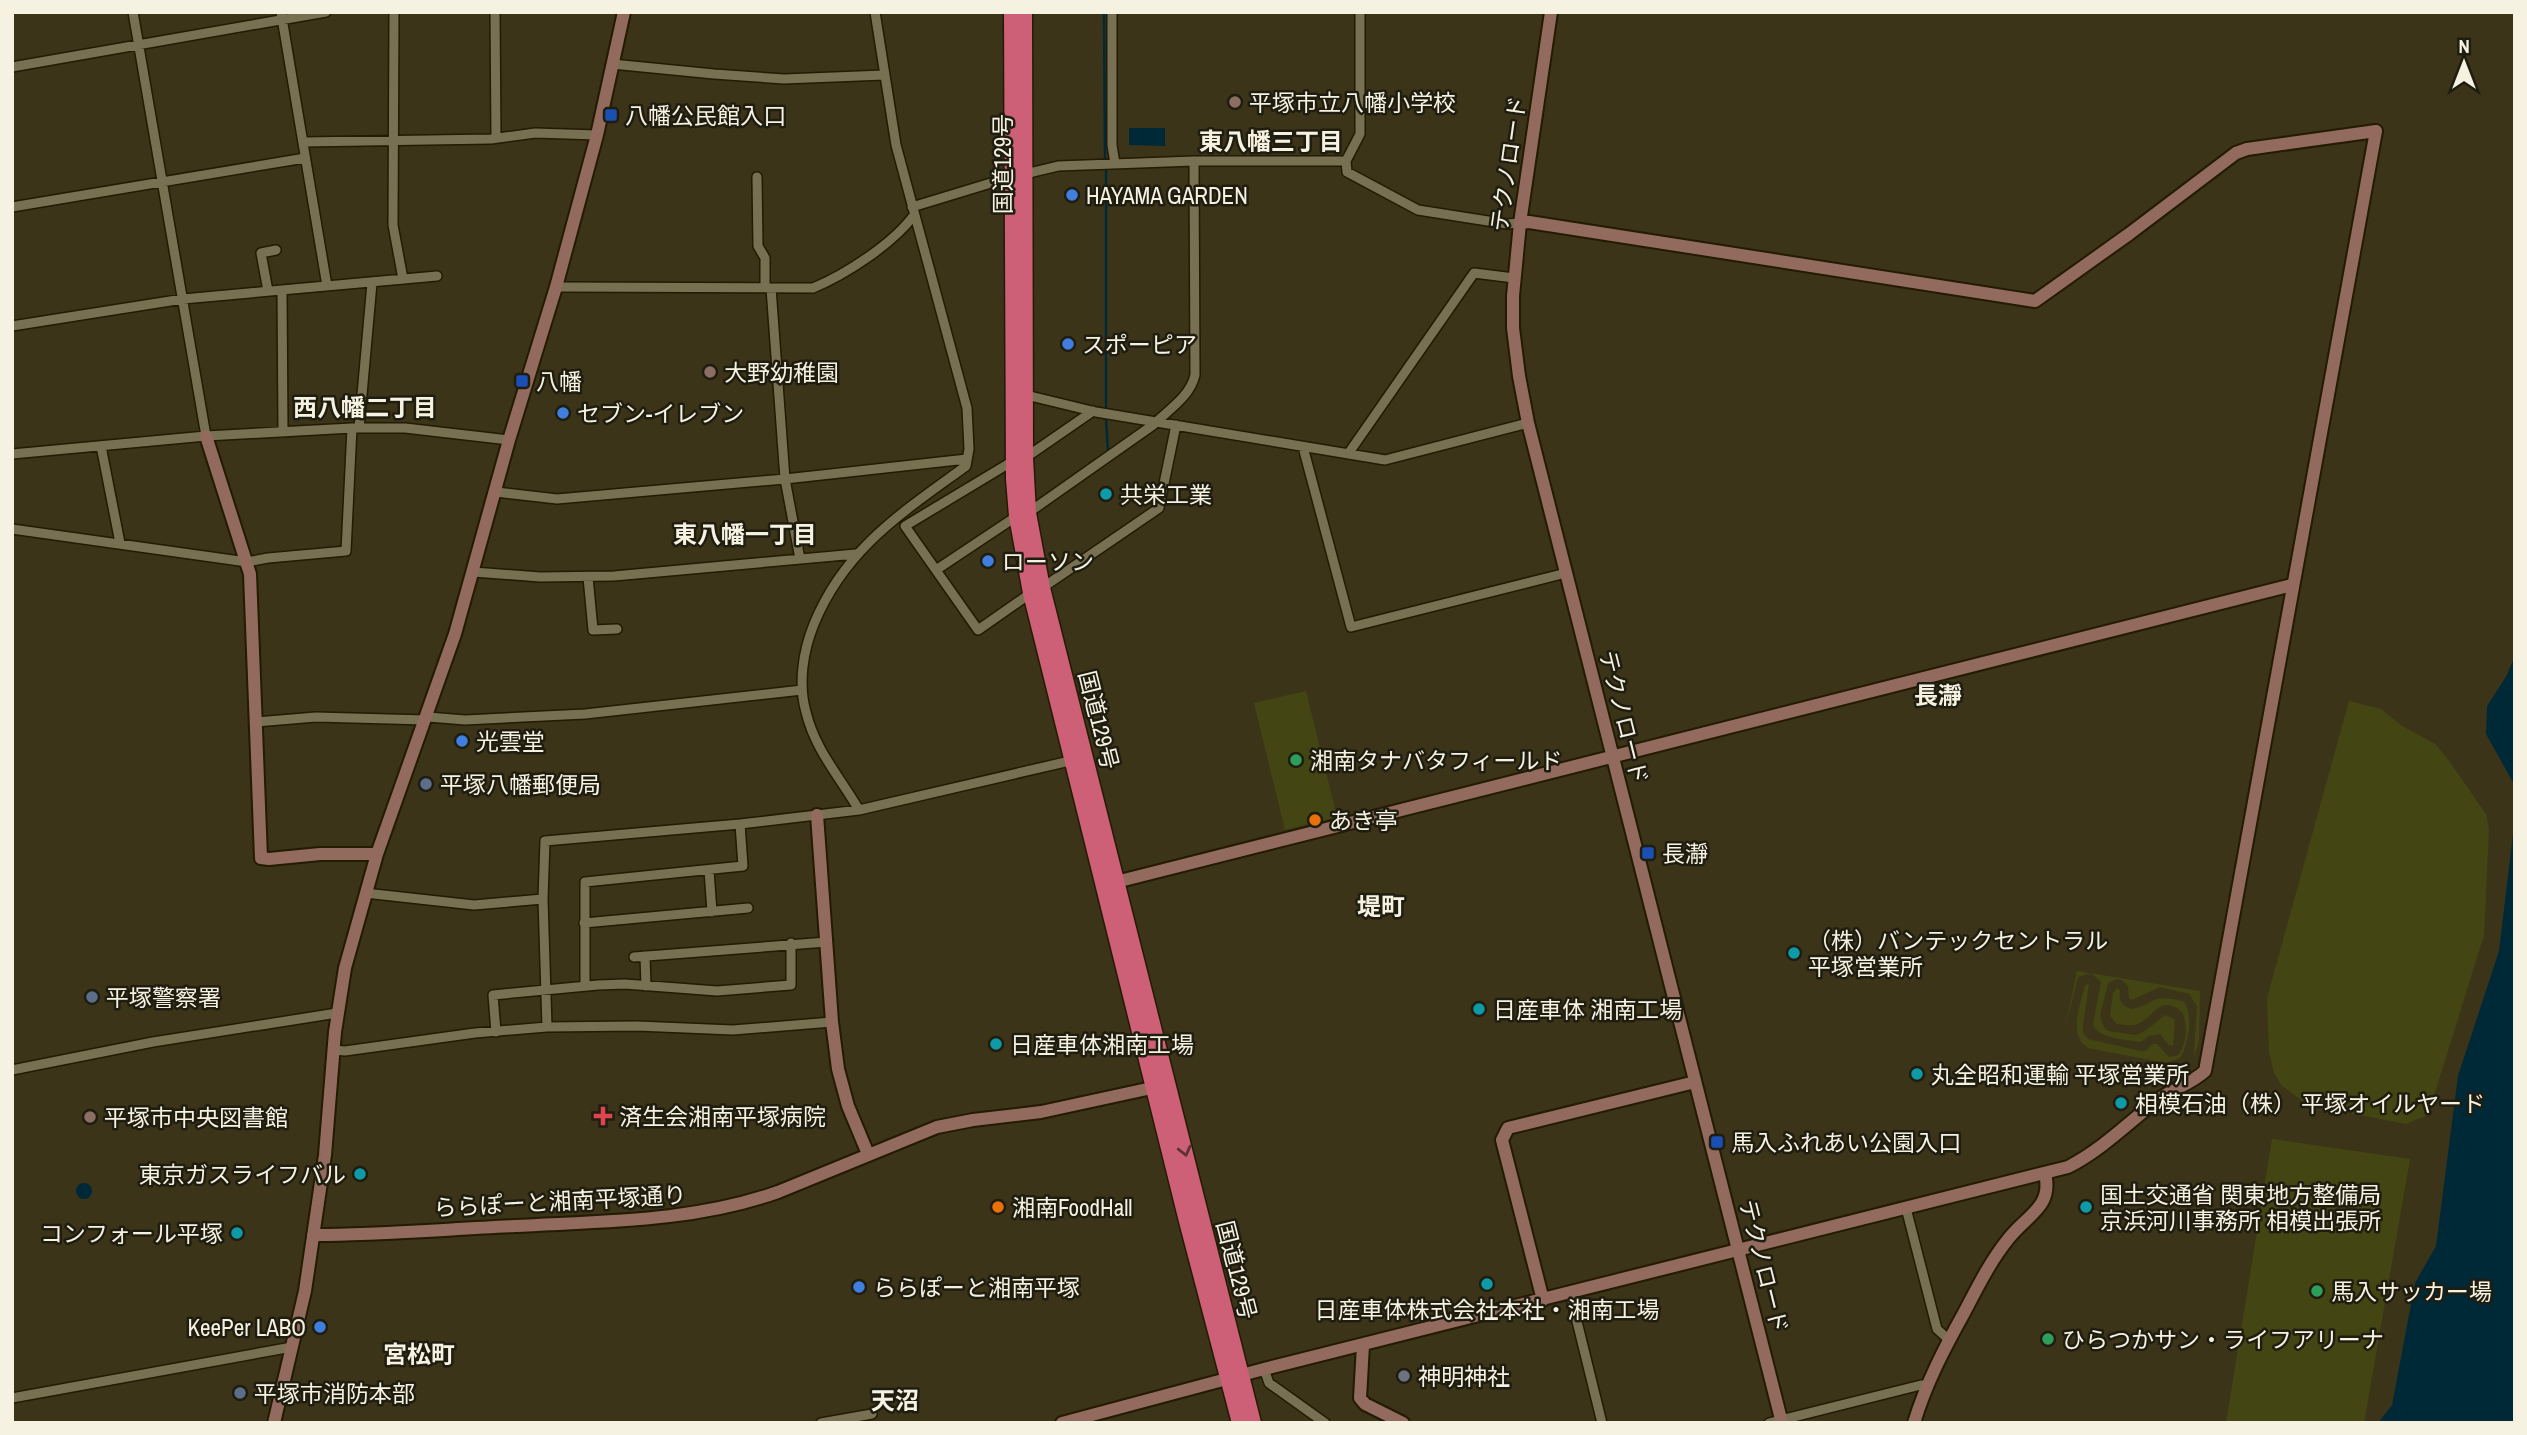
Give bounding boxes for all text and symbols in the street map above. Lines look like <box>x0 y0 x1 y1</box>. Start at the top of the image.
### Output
north arrow <box>2429 28 2499 98</box>
text: N <box>2458 33 2470 59</box>
place label: 平塚市立八幡小学校 <box>1249 87 1456 118</box>
marker: 平塚市立八幡小学校 <box>1227 94 1243 110</box>
street label: テクノロード <box>1483 94 1533 234</box>
place label: 八幡公民館入口 <box>625 100 786 131</box>
marker: 八幡公民館入口 <box>603 107 619 123</box>
street label: 国道129号 <box>987 114 1018 214</box>
district label: 東八幡三丁目 <box>1199 125 1343 157</box>
place label: HAYAMA GARDEN <box>1086 180 1248 211</box>
marker: HAYAMA GARDEN <box>1064 187 1080 203</box>
place label: スポーピア <box>1082 329 1197 360</box>
marker: スポーピア <box>1060 336 1076 352</box>
place label: 大野幼稚園 <box>724 357 839 388</box>
marker: 大野幼稚園 <box>702 364 718 380</box>
place label: 八幡 <box>536 366 582 397</box>
marker: 八幡 <box>514 373 530 389</box>
district label: 西八幡二丁目 <box>293 391 437 423</box>
place label: セブン-イレブン <box>577 398 744 429</box>
marker: セブン-イレブン <box>555 405 571 421</box>
place label: 共栄工業 <box>1120 479 1212 510</box>
marker: 共栄工業 <box>1098 486 1114 502</box>
district label: 東八幡一丁目 <box>673 518 817 550</box>
place label: ローソン <box>1002 546 1094 577</box>
marker: ローソン <box>980 553 996 569</box>
street label: テクノロード <box>1592 647 1656 787</box>
street label: 国道129号 <box>1072 668 1126 772</box>
district label: 長瀞 <box>1914 679 1962 711</box>
place label: 光雲堂 <box>476 726 545 757</box>
marker: 光雲堂 <box>454 733 470 749</box>
place label: 湘南タナバタフィールド <box>1310 745 1563 776</box>
marker: 湘南タナバタフィールド <box>1288 752 1304 768</box>
place label: 平塚八幡郵便局 <box>440 769 601 800</box>
marker: 平塚八幡郵便局 <box>418 776 434 792</box>
place label: あき亭 <box>1329 805 1398 836</box>
marker: あき亭 <box>1307 812 1323 828</box>
place label: 長瀞 <box>1662 838 1708 869</box>
marker: 長瀞 <box>1640 845 1656 861</box>
district label: 堤町 <box>1357 890 1405 922</box>
place label: （株）バンテックセントラル 平塚営業所 <box>1808 925 2108 982</box>
marker: （株）バンテックセントラル 平塚営業所 <box>1786 945 1802 961</box>
place label: 平塚警察署 <box>106 982 221 1013</box>
marker: 平塚警察署 <box>84 989 100 1005</box>
place label: 日産車体 湘南工場 <box>1493 994 1682 1025</box>
marker: 日産車体 湘南工場 <box>1471 1001 1487 1017</box>
place label: 日産車体湘南工場 <box>1010 1029 1194 1060</box>
marker: 日産車体湘南工場 <box>988 1036 1004 1052</box>
place label: 丸全昭和運輸 平塚営業所 <box>1931 1059 2189 1090</box>
marker: 丸全昭和運輸 平塚営業所 <box>1909 1066 1925 1082</box>
place label: 相模石油（株） 平塚オイルヤード <box>2135 1088 2485 1119</box>
marker: 相模石油（株） 平塚オイルヤード <box>2113 1095 2129 1111</box>
place label: 済生会湘南平塚病院 <box>619 1101 826 1132</box>
place label: 平塚市中央図書館 <box>104 1102 288 1133</box>
marker: 済生会湘南平塚病院 <box>593 1106 613 1126</box>
marker: 平塚市中央図書館 <box>82 1109 98 1125</box>
place label: 馬入ふれあい公園入口 <box>1731 1127 1961 1158</box>
marker: 馬入ふれあい公園入口 <box>1709 1134 1725 1150</box>
one-way arrow <box>1176 1145 1191 1157</box>
place label: 東京ガスライフバル <box>139 1159 346 1190</box>
marker: 東京ガスライフバル <box>352 1166 368 1182</box>
street label: ららぽーと湘南平塚通り <box>433 1179 687 1223</box>
place label: 国土交通省 関東地方整備局 京浜河川事務所 相模出張所 <box>2100 1179 2381 1236</box>
place label: 湘南FoodHall <box>1012 1192 1133 1223</box>
street label: テクノロード <box>1732 1196 1796 1336</box>
marker: 湘南FoodHall <box>990 1199 1006 1215</box>
marker: 国土交通省 関東地方整備局 京浜河川事務所 相模出張所 <box>2078 1199 2094 1215</box>
place label: コンフォール平塚 <box>40 1218 223 1249</box>
street label: 国道129号 <box>1210 1218 1264 1322</box>
marker: コンフォール平塚 <box>229 1225 245 1241</box>
place label: ららぽーと湘南平塚 <box>873 1272 1080 1303</box>
marker: 日産車体株式会社本社・湘南工場 <box>1479 1276 1495 1292</box>
place label: 馬入サッカー場 <box>2331 1276 2492 1307</box>
marker: ららぽーと湘南平塚 <box>851 1279 867 1295</box>
marker: 馬入サッカー場 <box>2309 1283 2325 1299</box>
place label: 日産車体株式会社本社・湘南工場 <box>1315 1294 1660 1325</box>
place label: KeePer LABO <box>188 1312 306 1343</box>
marker: KeePer LABO <box>312 1319 328 1335</box>
place label: ひらつかサン・ライフアリーナ <box>2062 1324 2384 1355</box>
marker: ひらつかサン・ライフアリーナ <box>2040 1331 2056 1347</box>
district label: 宮松町 <box>383 1338 455 1370</box>
place label: 神明神社 <box>1418 1361 1510 1392</box>
marker: 神明神社 <box>1396 1368 1412 1384</box>
place label: 平塚市消防本部 <box>254 1378 415 1409</box>
district label: 天沼 <box>871 1384 919 1416</box>
marker: 平塚市消防本部 <box>232 1385 248 1401</box>

